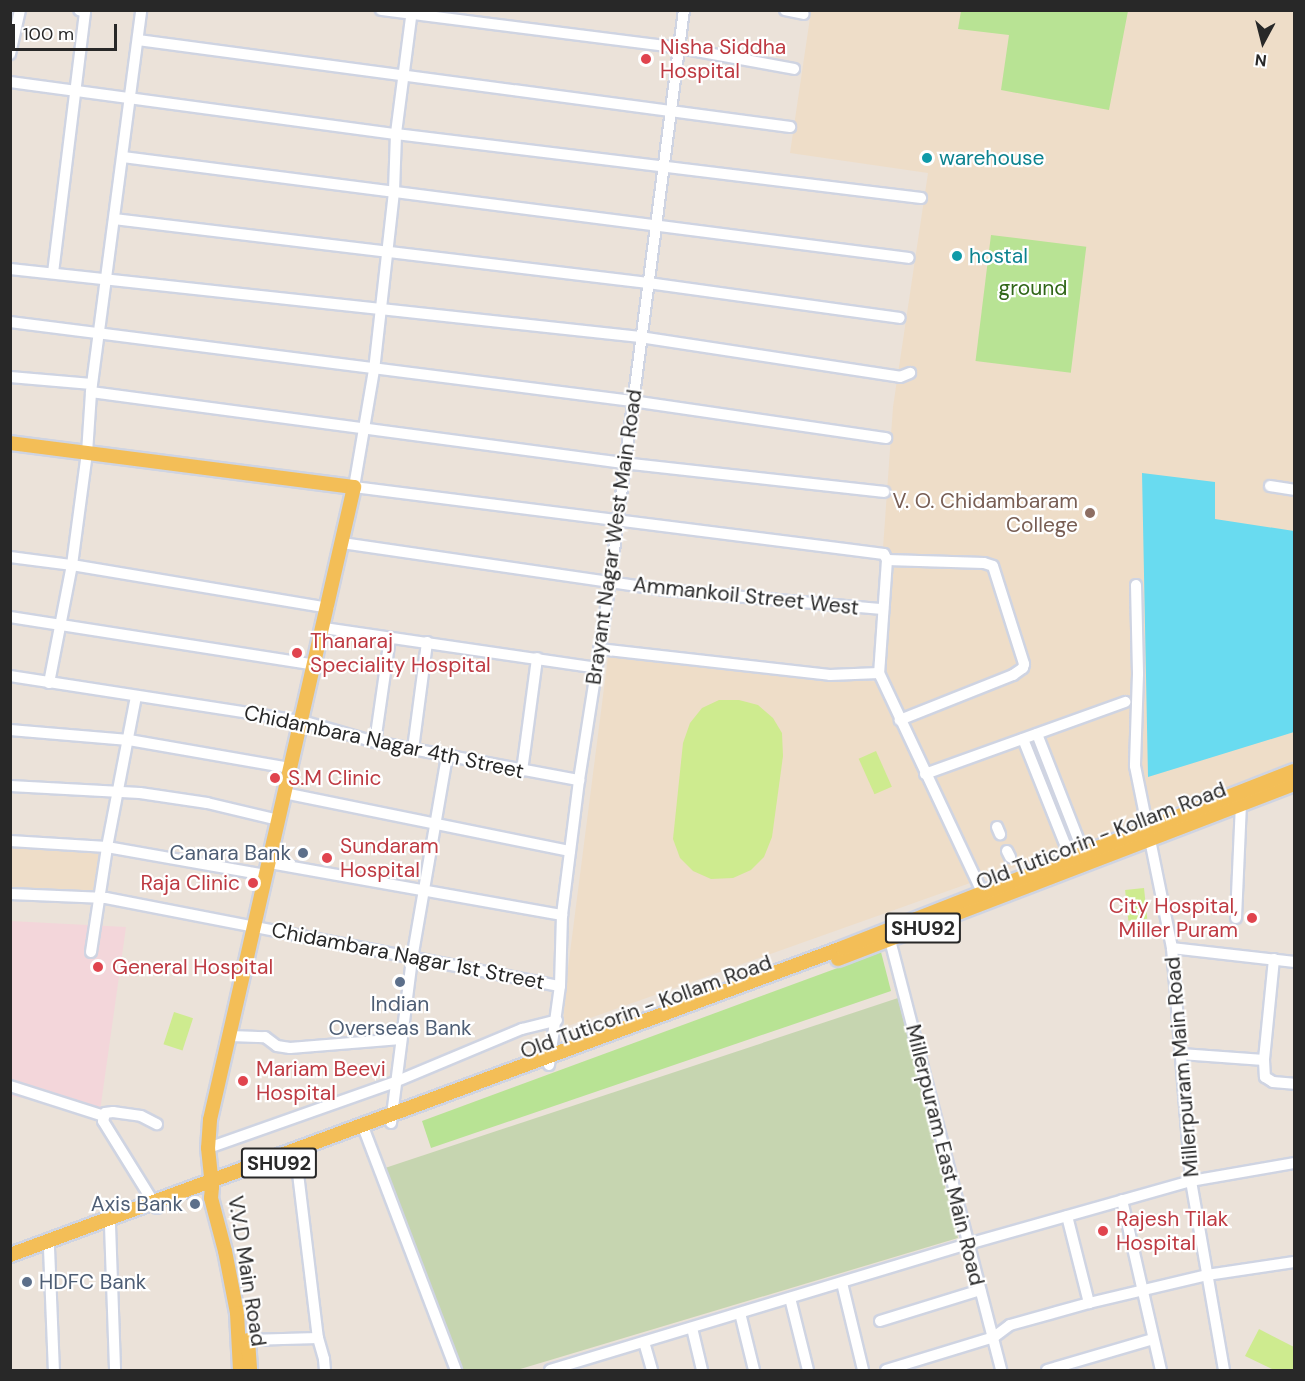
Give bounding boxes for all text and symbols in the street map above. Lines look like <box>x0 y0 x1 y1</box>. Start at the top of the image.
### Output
scale bar <box>15 12 120 50</box>
north arrow <box>1233 12 1293 72</box>
text: 100 m <box>23 22 74 46</box>
place label: Nisha Siddha Hospital <box>660 34 786 84</box>
text: N <box>1254 49 1268 71</box>
marker: Nisha Siddha Hospital <box>637 50 655 68</box>
place label: warehouse <box>939 145 1044 171</box>
marker: warehouse <box>920 151 934 165</box>
place label: hostal <box>969 243 1028 269</box>
marker: hostal <box>950 249 964 263</box>
park label: ground <box>999 275 1067 301</box>
street label: Brayant Nagar West Main Road <box>581 388 647 686</box>
place label: V. O. Chidambaram College <box>893 488 1078 538</box>
marker: V. O. Chidambaram College <box>1083 506 1097 520</box>
street label: Ammankoil Street West <box>632 572 860 620</box>
place label: Thanaraj Speciality Hospital <box>310 628 491 678</box>
marker: Thanaraj Speciality Hospital <box>288 644 306 662</box>
street label: Chidambara Nagar 4th Street <box>242 700 526 784</box>
place label: S.M Clinic <box>288 765 381 791</box>
marker: S.M Clinic <box>266 769 284 787</box>
street label: Old Tuticorin - Kollam Road <box>973 777 1229 895</box>
place label: Sundaram Hospital <box>340 833 439 883</box>
place label: Canara Bank <box>170 840 291 866</box>
marker: Canara Bank <box>296 846 310 860</box>
marker: Sundaram Hospital <box>318 849 336 867</box>
place label: Raja Clinic <box>140 870 240 896</box>
marker: Raja Clinic <box>244 874 262 892</box>
place label: City Hospital, Miller Puram <box>1109 893 1238 943</box>
marker: City Hospital, Miller Puram <box>1243 909 1261 927</box>
road number: SHU92 <box>884 911 962 945</box>
street label: Chidambara Nagar 1st Street <box>270 917 546 995</box>
street label: Old Tuticorin - Kollam Road <box>517 950 775 1064</box>
place label: General Hospital <box>112 954 273 980</box>
street label: Millerpuram Main Road <box>1160 956 1204 1178</box>
marker: General Hospital <box>89 958 107 976</box>
marker: Indian Overseas Bank <box>393 975 407 989</box>
place label: Indian Overseas Bank <box>328 991 472 1041</box>
street label: Millerpuram East Main Road <box>900 1022 990 1288</box>
place label: Mariam Beevi Hospital <box>256 1056 386 1106</box>
marker: Mariam Beevi Hospital <box>234 1072 252 1090</box>
road number: SHU92 <box>240 1146 318 1180</box>
place label: Axis Bank <box>91 1191 183 1217</box>
street label: V.V.D Main Road <box>223 1194 271 1348</box>
marker: Axis Bank <box>188 1197 202 1211</box>
place label: Rajesh Tilak Hospital <box>1116 1206 1228 1256</box>
marker: Rajesh Tilak Hospital <box>1094 1222 1112 1240</box>
place label: HDFC Bank <box>39 1269 146 1295</box>
marker: HDFC Bank <box>20 1275 34 1289</box>

